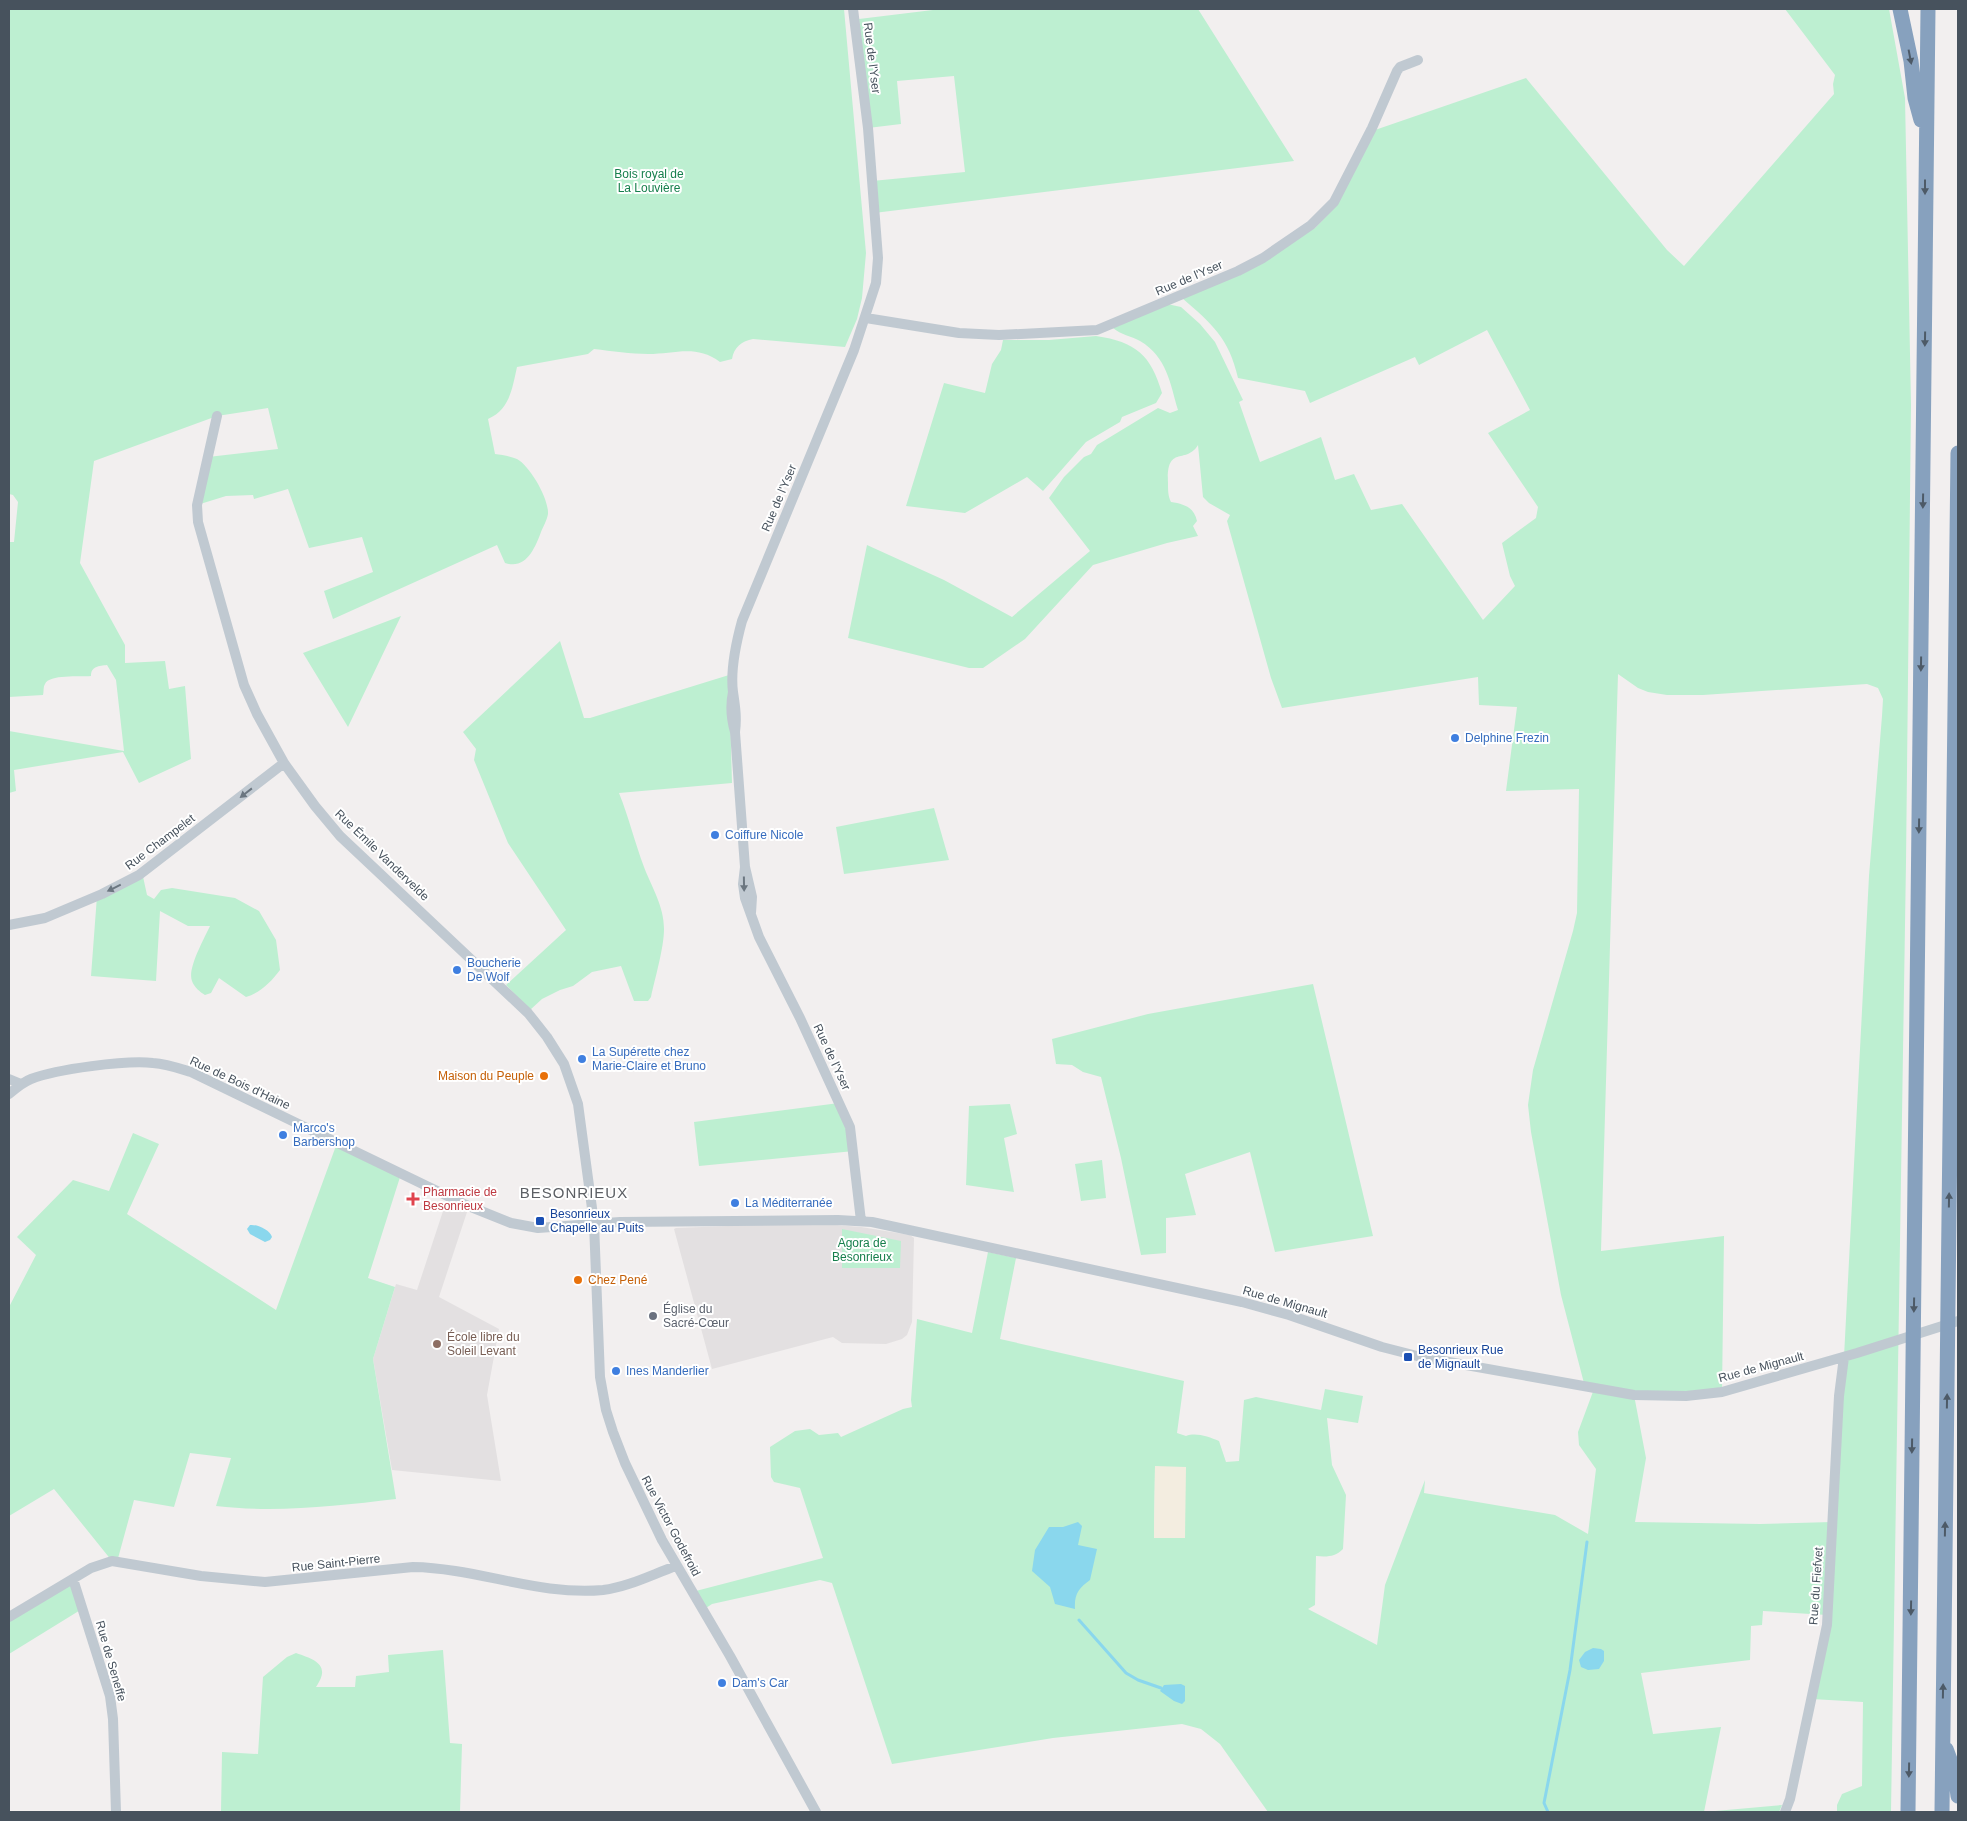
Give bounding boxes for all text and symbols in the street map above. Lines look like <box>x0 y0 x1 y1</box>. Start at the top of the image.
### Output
street label: Rue de l'Yser <box>861 22 883 94</box>
one-way arrow <box>1906 50 1914 66</box>
park label: Bois royal de La Louvière <box>614 167 684 195</box>
one-way arrow <box>1921 179 1929 195</box>
street label: Rue de l'Yser <box>1153 258 1225 298</box>
one-way arrow <box>1921 331 1929 347</box>
street label: Rue de l'Yser <box>759 462 799 534</box>
one-way arrow <box>1919 494 1927 510</box>
one-way arrow <box>1917 656 1925 672</box>
place label: Delphine Frezin <box>1465 731 1549 745</box>
marker: Delphine Frezin <box>1449 732 1461 744</box>
one-way arrow <box>240 787 253 798</box>
street label: Rue Émile Vandervelde <box>332 806 433 904</box>
street label: Rue Champelet <box>122 811 198 873</box>
one-way arrow <box>1915 819 1923 835</box>
place label: Coiffure Nicole <box>725 828 804 842</box>
marker: Coiffure Nicole <box>709 829 721 841</box>
one-way arrow <box>740 876 748 892</box>
one-way arrow <box>107 884 122 892</box>
place label: Boucherie De Wolf <box>467 956 521 984</box>
marker: Boucherie De Wolf <box>451 964 463 976</box>
street label: Rue de l'Yser <box>811 1022 853 1092</box>
place label: La Supérette chez Marie-Claire et Bruno <box>592 1045 706 1073</box>
marker: La Supérette chez Marie-Claire et Bruno <box>576 1053 588 1065</box>
street label: Rue de Bois d'Haine <box>188 1054 293 1113</box>
place label: Maison du Peuple <box>438 1069 534 1083</box>
marker: Maison du Peuple <box>538 1070 550 1082</box>
place label: Marco's Barbershop <box>293 1121 355 1149</box>
marker: Marco's Barbershop <box>277 1129 289 1141</box>
district label: BESONRIEUX <box>520 1184 628 1201</box>
place label: Pharmacie de Besonrieux <box>423 1185 497 1213</box>
one-way arrow <box>1945 1192 1953 1208</box>
marker: Pharmacie de Besonrieux <box>407 1193 419 1205</box>
place label: La Méditerranée <box>745 1196 833 1210</box>
marker: La Méditerranée <box>729 1197 741 1209</box>
place label: Besonrieux Chapelle au Puits <box>550 1207 644 1235</box>
marker: Besonrieux Chapelle au Puits <box>534 1215 546 1227</box>
park label: Agora de Besonrieux <box>832 1236 892 1264</box>
place label: Chez Pené <box>588 1273 648 1287</box>
marker: Chez Pené <box>572 1274 584 1286</box>
street label: Rue de Mignault <box>1241 1283 1330 1321</box>
one-way arrow <box>1910 1297 1918 1313</box>
place label: Église du Sacré-Cœur <box>663 1301 729 1330</box>
marker: Église du Sacré-Cœur <box>647 1310 659 1322</box>
place label: École libre du Soleil Levant <box>447 1329 520 1358</box>
marker: École libre du Soleil Levant <box>431 1338 443 1350</box>
place label: Besonrieux Rue de Mignault <box>1418 1343 1504 1371</box>
street label: Rue de Mignault <box>1717 1349 1806 1385</box>
marker: Besonrieux Rue de Mignault <box>1402 1351 1414 1363</box>
place label: Ines Manderlier <box>626 1364 709 1378</box>
marker: Ines Manderlier <box>610 1365 622 1377</box>
one-way arrow <box>1943 1393 1951 1409</box>
one-way arrow <box>1908 1438 1916 1454</box>
street label: Rue Victor Godefroid <box>639 1473 703 1579</box>
one-way arrow <box>1941 1520 1949 1536</box>
street label: Rue du Fiefvet <box>1806 1546 1826 1625</box>
street label: Rue Saint-Pierre <box>291 1551 381 1575</box>
one-way arrow <box>1906 1600 1914 1616</box>
street label: Rue de Seneffe <box>93 1619 129 1703</box>
place label: Dam's Car <box>732 1676 788 1690</box>
marker: Dam's Car <box>716 1677 728 1689</box>
one-way arrow <box>1939 1683 1947 1699</box>
one-way arrow <box>1905 1762 1913 1778</box>

